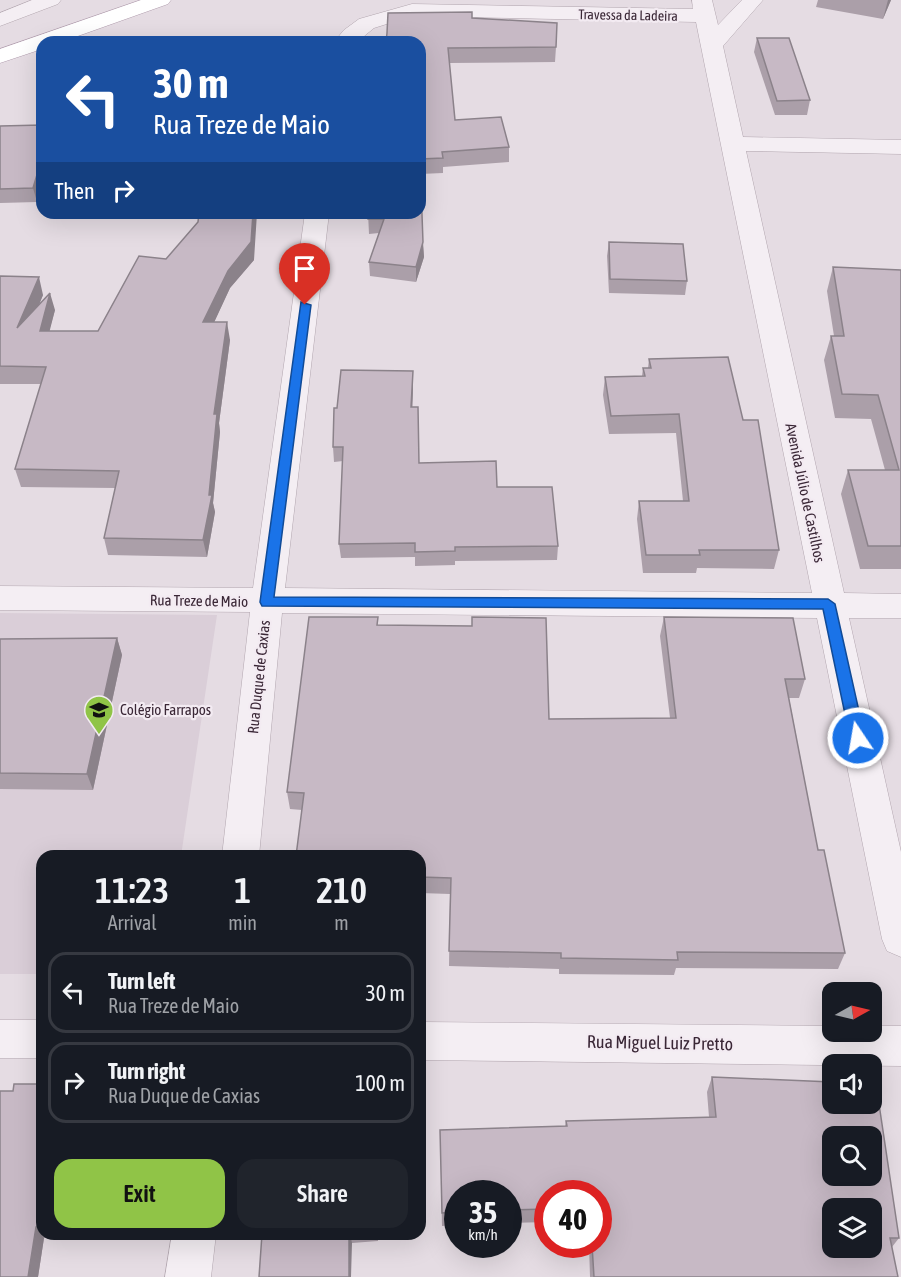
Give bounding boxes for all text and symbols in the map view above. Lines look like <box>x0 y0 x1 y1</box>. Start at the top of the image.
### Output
street label: Travessa da Ladeira <box>578 6 678 24</box>
text: 30 m <box>153 59 228 107</box>
icon: left <box>54 60 132 138</box>
text: Rua Treze de Maio <box>153 109 330 140</box>
icon: right <box>107 174 140 207</box>
text: Then <box>54 178 95 204</box>
pin <box>279 243 330 305</box>
icon: arrive <box>288 252 321 285</box>
street label: Avenida Júlio de Castilhos <box>782 422 829 564</box>
street label: Rua Treze de Maio <box>150 591 248 610</box>
street label: Rua Duque de Caxias <box>244 619 273 735</box>
school or university icon: Colégio Farrapos <box>83 694 115 736</box>
place label: Colégio Farrapos <box>120 701 211 718</box>
position arrow <box>826 706 890 770</box>
text: 11:23 <box>95 869 169 911</box>
text: 1 <box>234 869 251 911</box>
text: 210 <box>316 869 367 911</box>
text: Arrival <box>108 911 157 934</box>
text: min <box>228 911 257 934</box>
text: m <box>334 911 349 934</box>
text: Turn left <box>108 968 175 994</box>
icon: left <box>57 976 90 1009</box>
text: 30 m <box>365 980 405 1006</box>
north arrow <box>822 982 882 1042</box>
map controls <box>822 982 882 1258</box>
text: Rua Treze de Maio <box>108 994 239 1017</box>
street label: Rua Miguel Luiz Pretto <box>587 1031 733 1054</box>
button: sound <box>822 1054 882 1114</box>
text: Turn right <box>108 1058 185 1084</box>
icon: right <box>57 1066 90 1099</box>
text: 100 m <box>355 1070 405 1096</box>
text: Rua Duque de Caxias <box>108 1084 260 1107</box>
button: search <box>822 1126 882 1186</box>
button: Exit <box>54 1159 225 1228</box>
button: Share <box>237 1159 408 1228</box>
speed limit sign: 40 <box>534 1180 612 1258</box>
text: 35 <box>469 1195 497 1229</box>
button: layers <box>822 1198 882 1258</box>
text: km/h <box>468 1226 498 1243</box>

